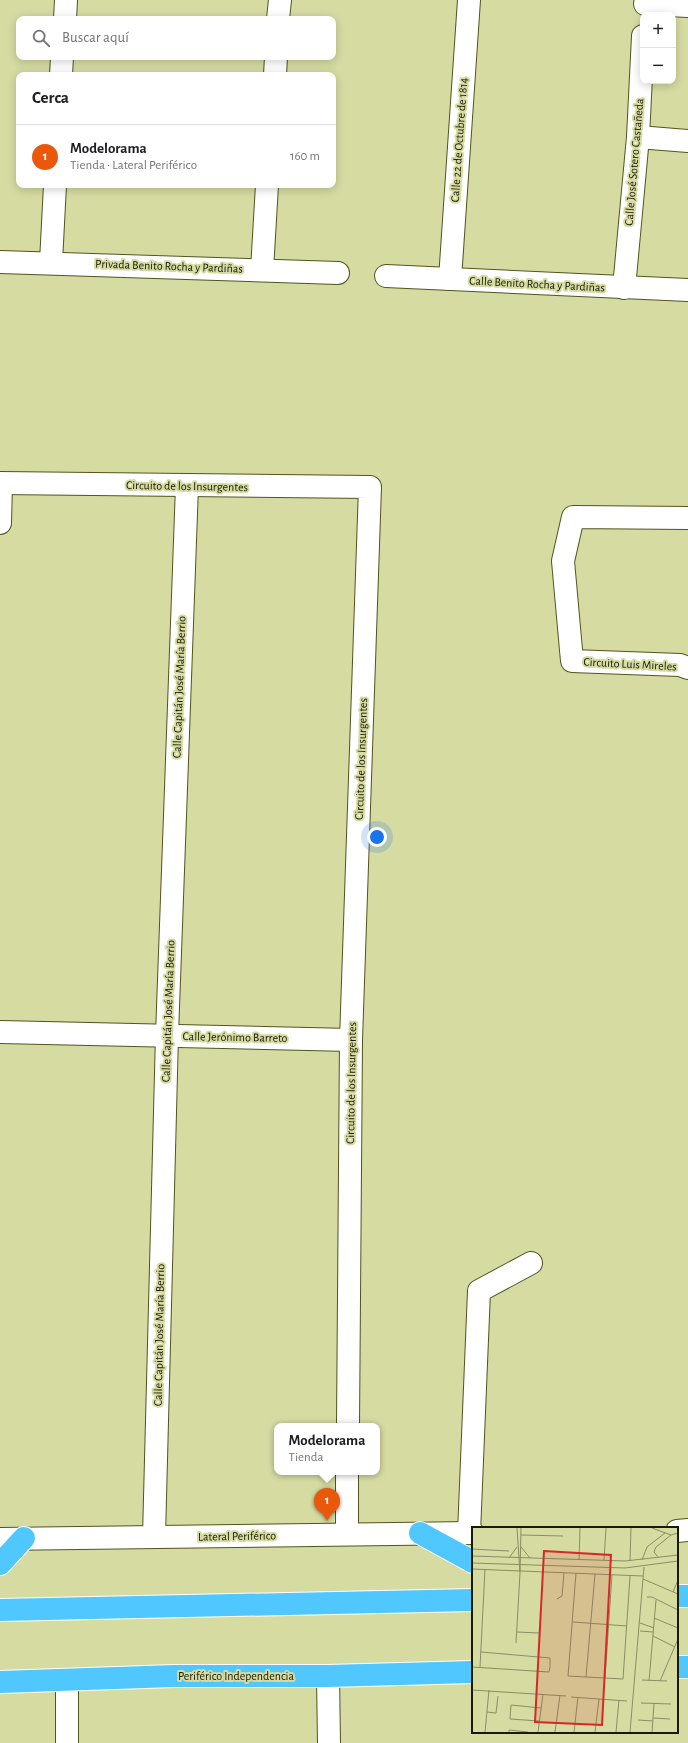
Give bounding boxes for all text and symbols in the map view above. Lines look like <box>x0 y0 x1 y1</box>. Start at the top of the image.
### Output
map controls <box>640 12 676 84</box>
button: + <box>640 12 676 48</box>
search box <box>16 16 336 60</box>
icon: search <box>30 27 52 49</box>
text: Buscar aquí <box>62 30 129 45</box>
button: − <box>640 48 676 84</box>
street label: Calle 22 de Octubre de 1814 <box>449 77 469 203</box>
text: Cerca <box>32 89 69 106</box>
street label: Calle José Sotero Castañeda <box>622 97 646 226</box>
text: Modelorama <box>70 141 147 156</box>
text: 1 <box>43 150 47 163</box>
text: 160 m <box>290 150 320 163</box>
text: Tienda · Lateral Periférico <box>70 159 197 172</box>
street label: Privada Benito Rocha y Pardiñas <box>95 257 243 276</box>
street label: Calle Benito Rocha y Pardiñas <box>469 274 605 295</box>
street label: Circuito de los Insurgentes <box>126 479 248 493</box>
street label: Calle Capitán José María Berrio <box>171 616 187 758</box>
street label: Circuito Luis Mireles <box>583 656 677 672</box>
street label: Circuito de los Insurgentes <box>353 698 369 820</box>
your location <box>367 827 387 847</box>
street label: Calle Capitán José María Berrio <box>160 940 176 1082</box>
street label: Circuito de los Insurgentes <box>344 1022 358 1144</box>
street label: Calle Jerónimo Barreto <box>182 1030 288 1044</box>
street label: Calle Capitán José María Berrio <box>152 1264 166 1406</box>
popup <box>274 1423 380 1475</box>
text: Modelorama <box>289 1433 365 1448</box>
text: Tienda <box>289 1451 324 1464</box>
pin: 1 <box>314 1488 340 1521</box>
inset map <box>472 1527 678 1733</box>
street label: Lateral Periférico <box>198 1529 276 1543</box>
street label: Periférico Independencia <box>178 1670 295 1682</box>

